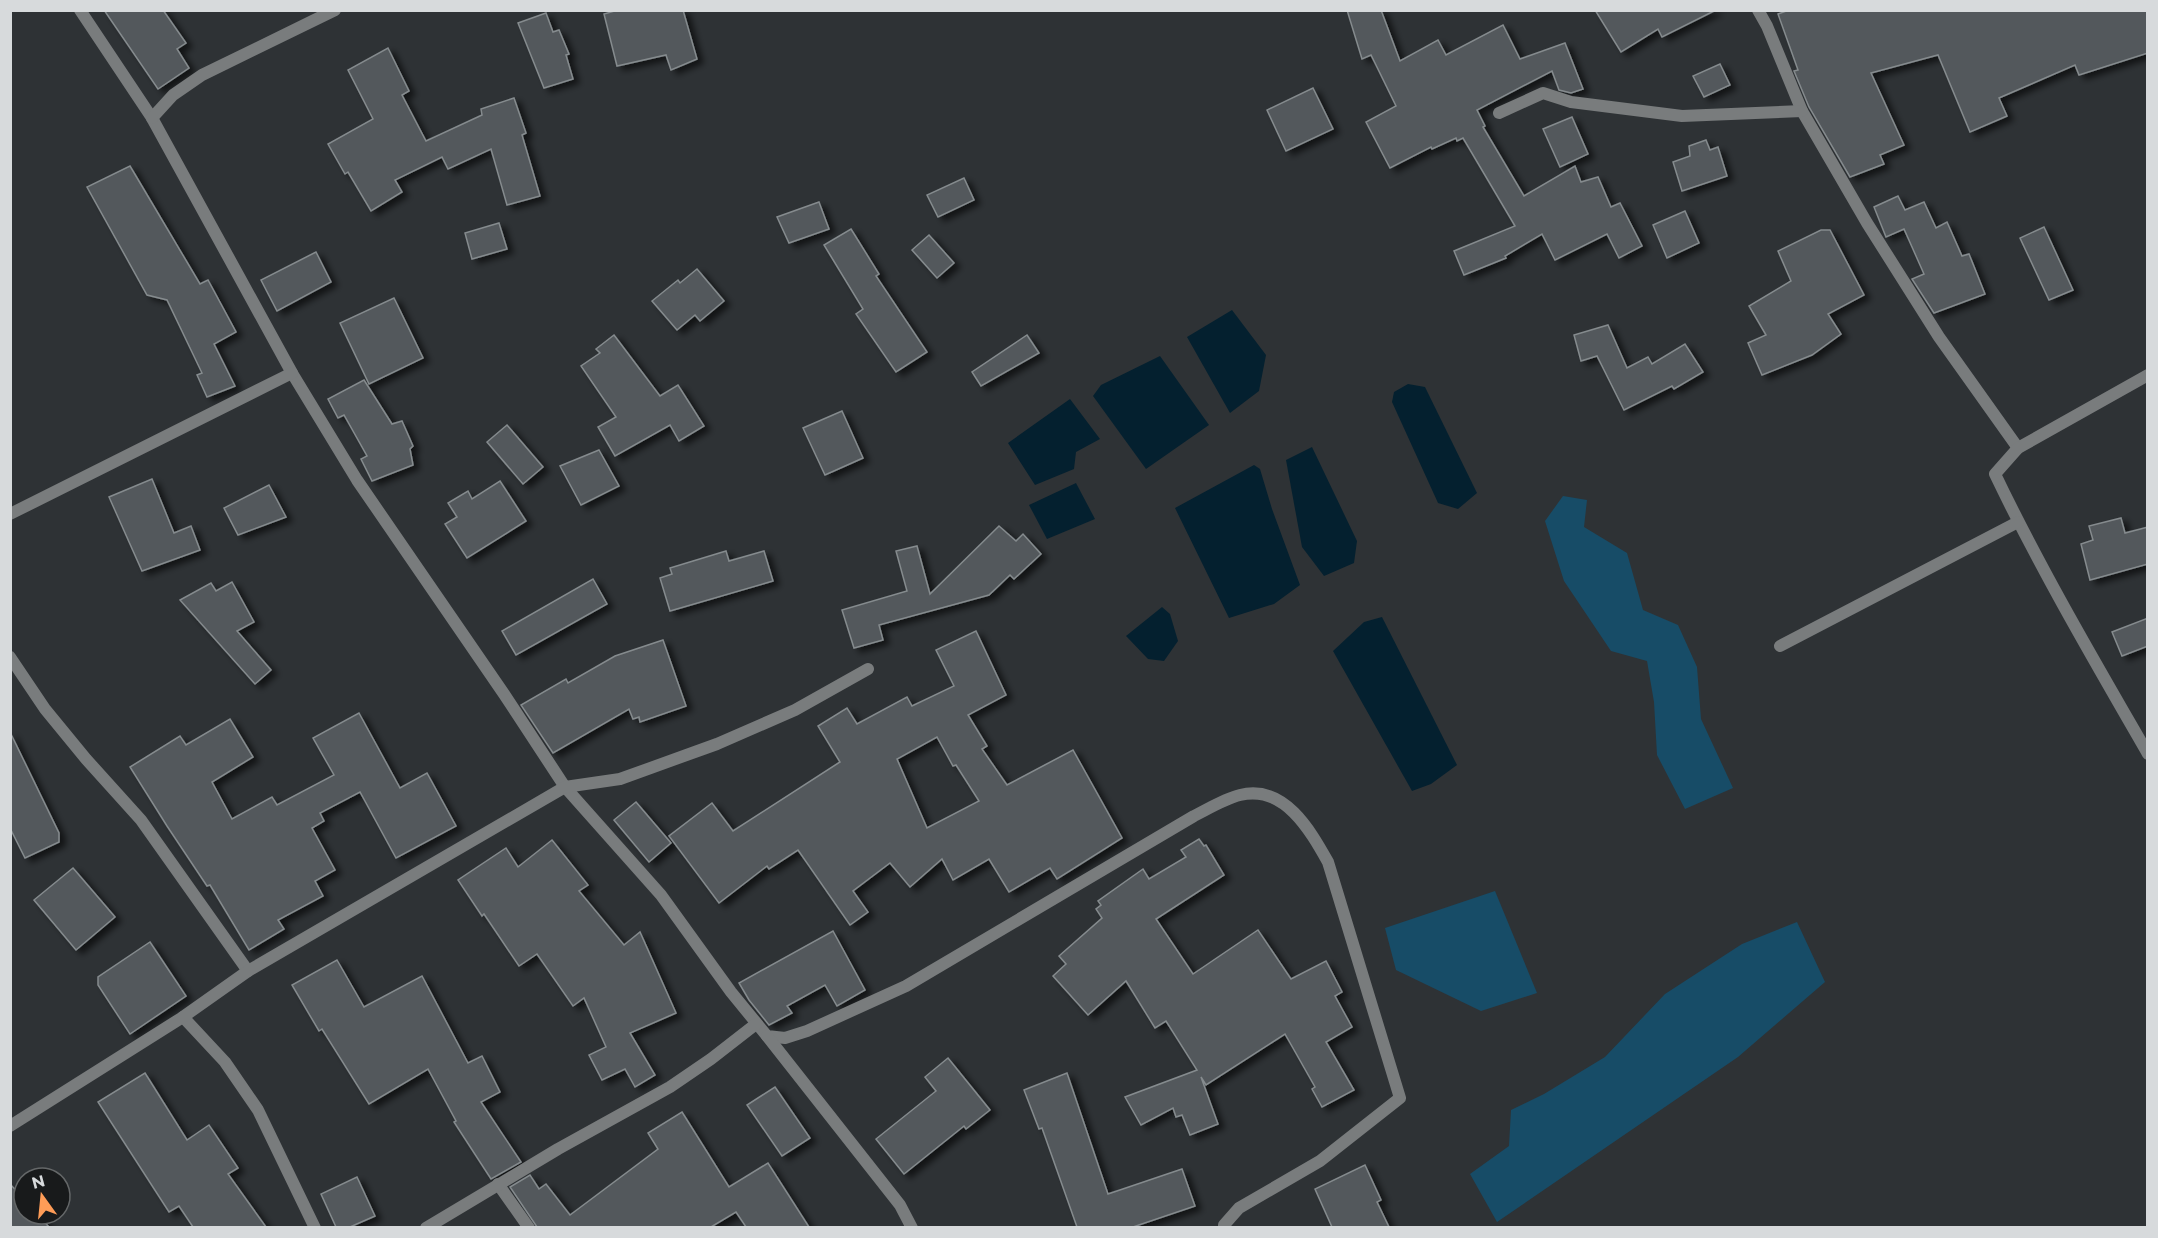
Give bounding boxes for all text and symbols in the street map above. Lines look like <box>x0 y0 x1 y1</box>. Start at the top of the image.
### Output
north arrow <box>12 1166 72 1226</box>
text: N <box>30 1171 47 1193</box>

